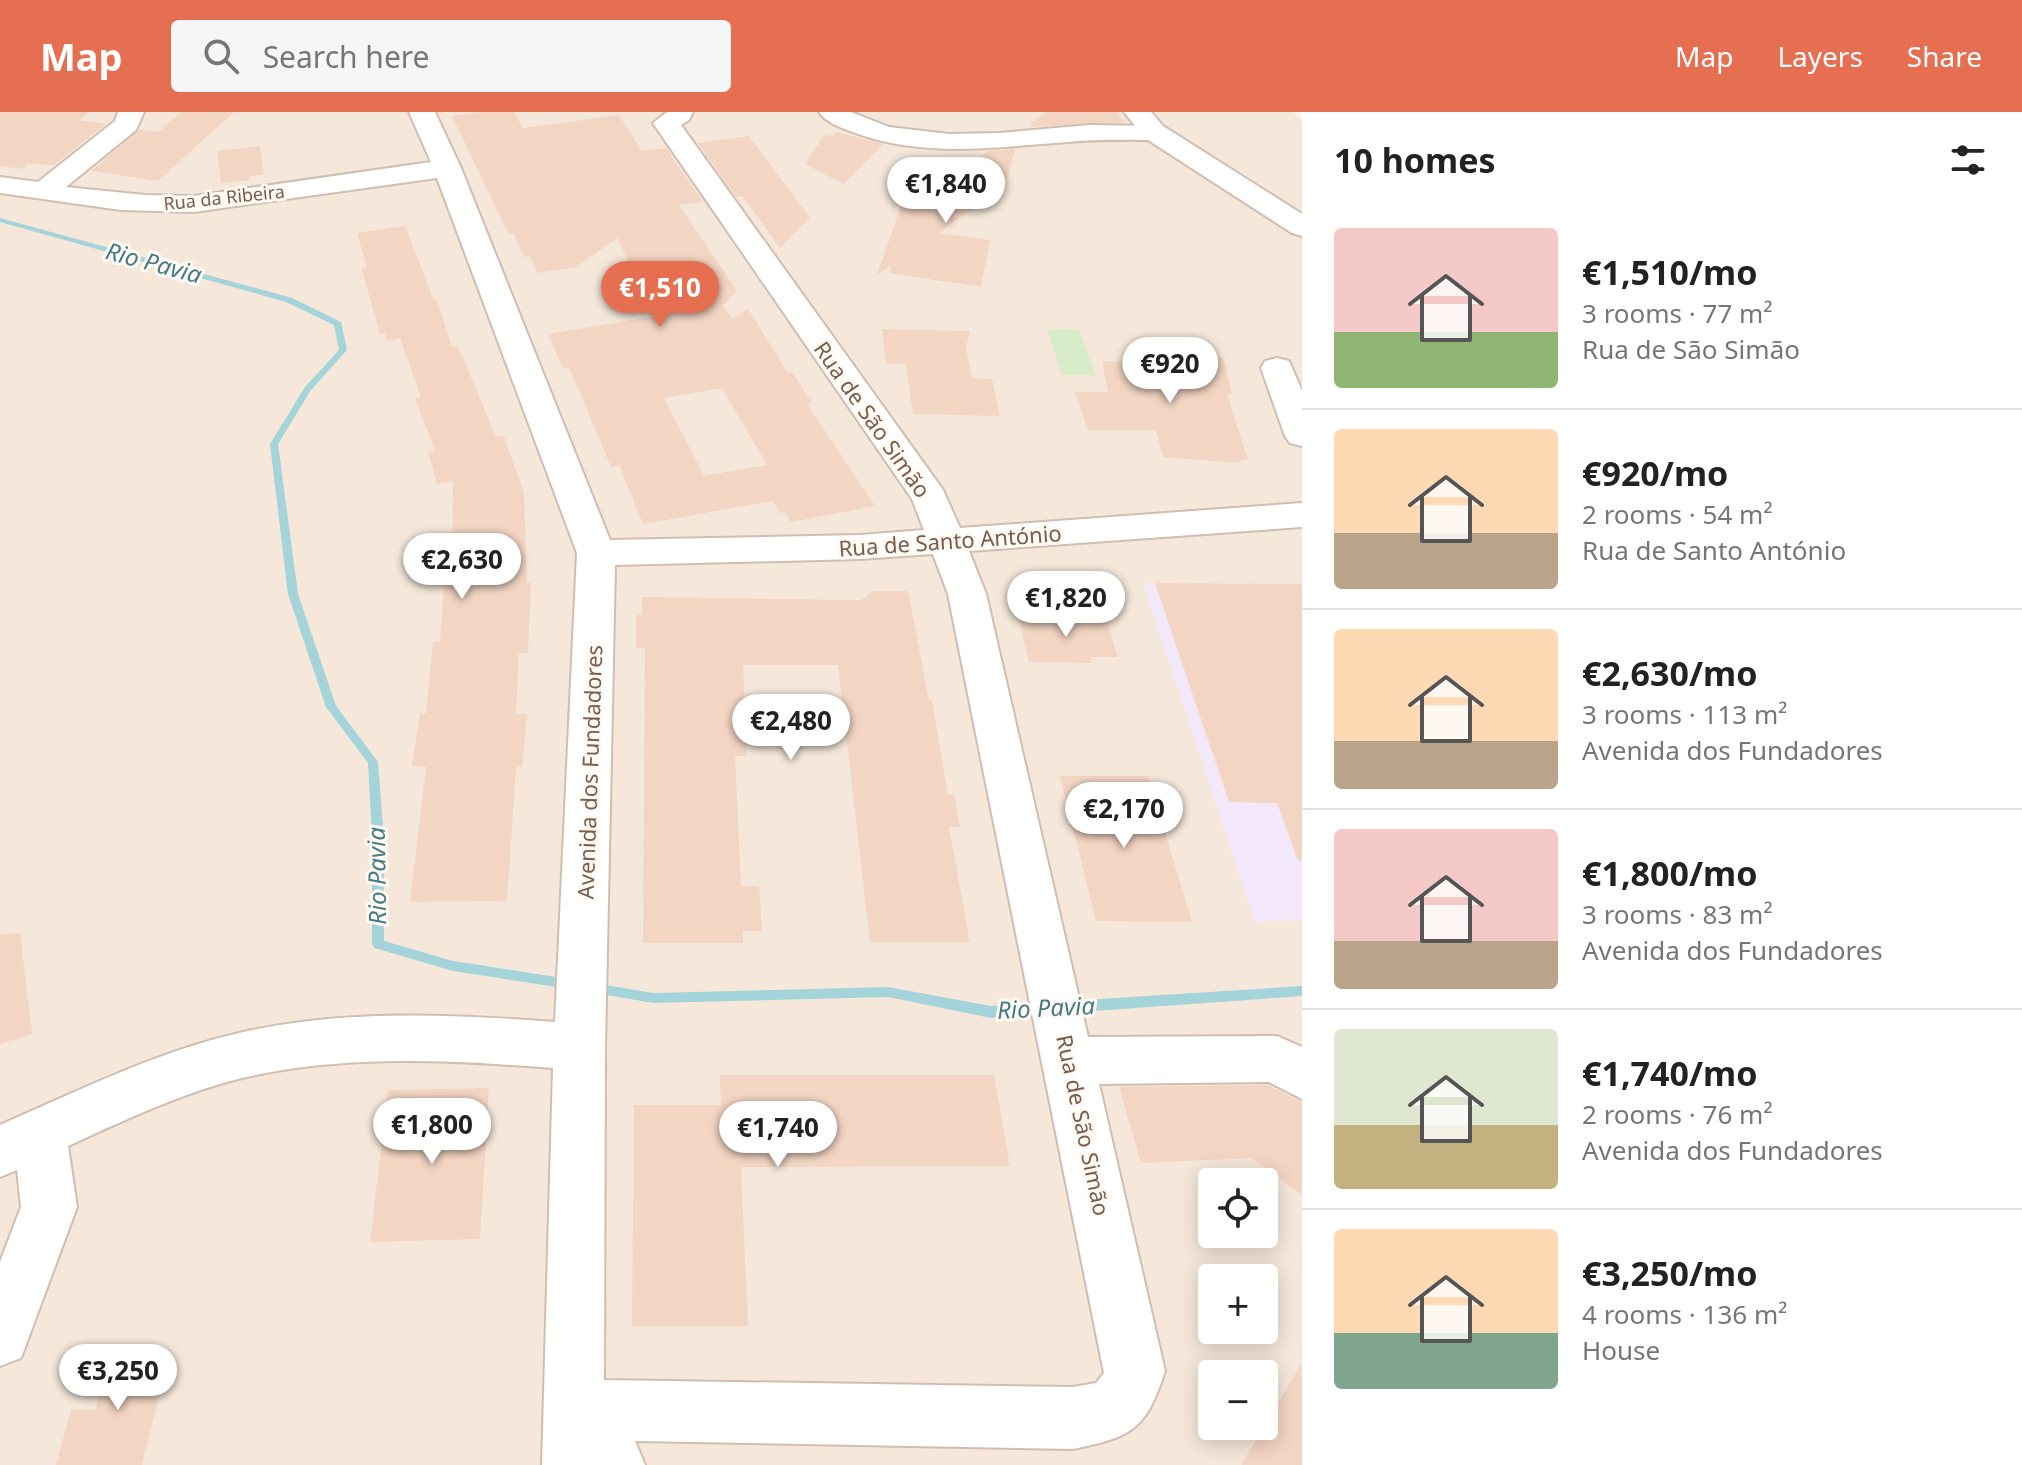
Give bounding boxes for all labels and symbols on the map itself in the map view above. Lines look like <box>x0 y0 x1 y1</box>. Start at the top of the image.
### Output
pin: €1,840 <box>881 157 1011 225</box>
street label: Rua da Ribeira <box>162 179 286 215</box>
water label: Rio Pavia <box>102 233 206 291</box>
pin: €1,510 <box>595 261 725 329</box>
street label: Rua de São Simão <box>808 335 938 503</box>
pin: €920 <box>1123 337 1217 405</box>
street label: Rua de Santo António <box>837 517 1063 563</box>
pin: €2,630 <box>397 533 527 601</box>
pin: €1,820 <box>1001 571 1131 639</box>
street label: Avenida dos Fundadores <box>570 644 608 900</box>
pin: €2,480 <box>726 694 856 762</box>
pin: €2,170 <box>1059 782 1189 850</box>
water label: Rio Pavia <box>359 826 393 925</box>
water label: Rio Pavia <box>996 988 1096 1026</box>
street label: Rua de São Simão <box>1050 1032 1118 1218</box>
pin: €1,800 <box>367 1098 497 1166</box>
pin: €1,740 <box>713 1101 843 1169</box>
pin: €3,250 <box>53 1344 183 1412</box>

